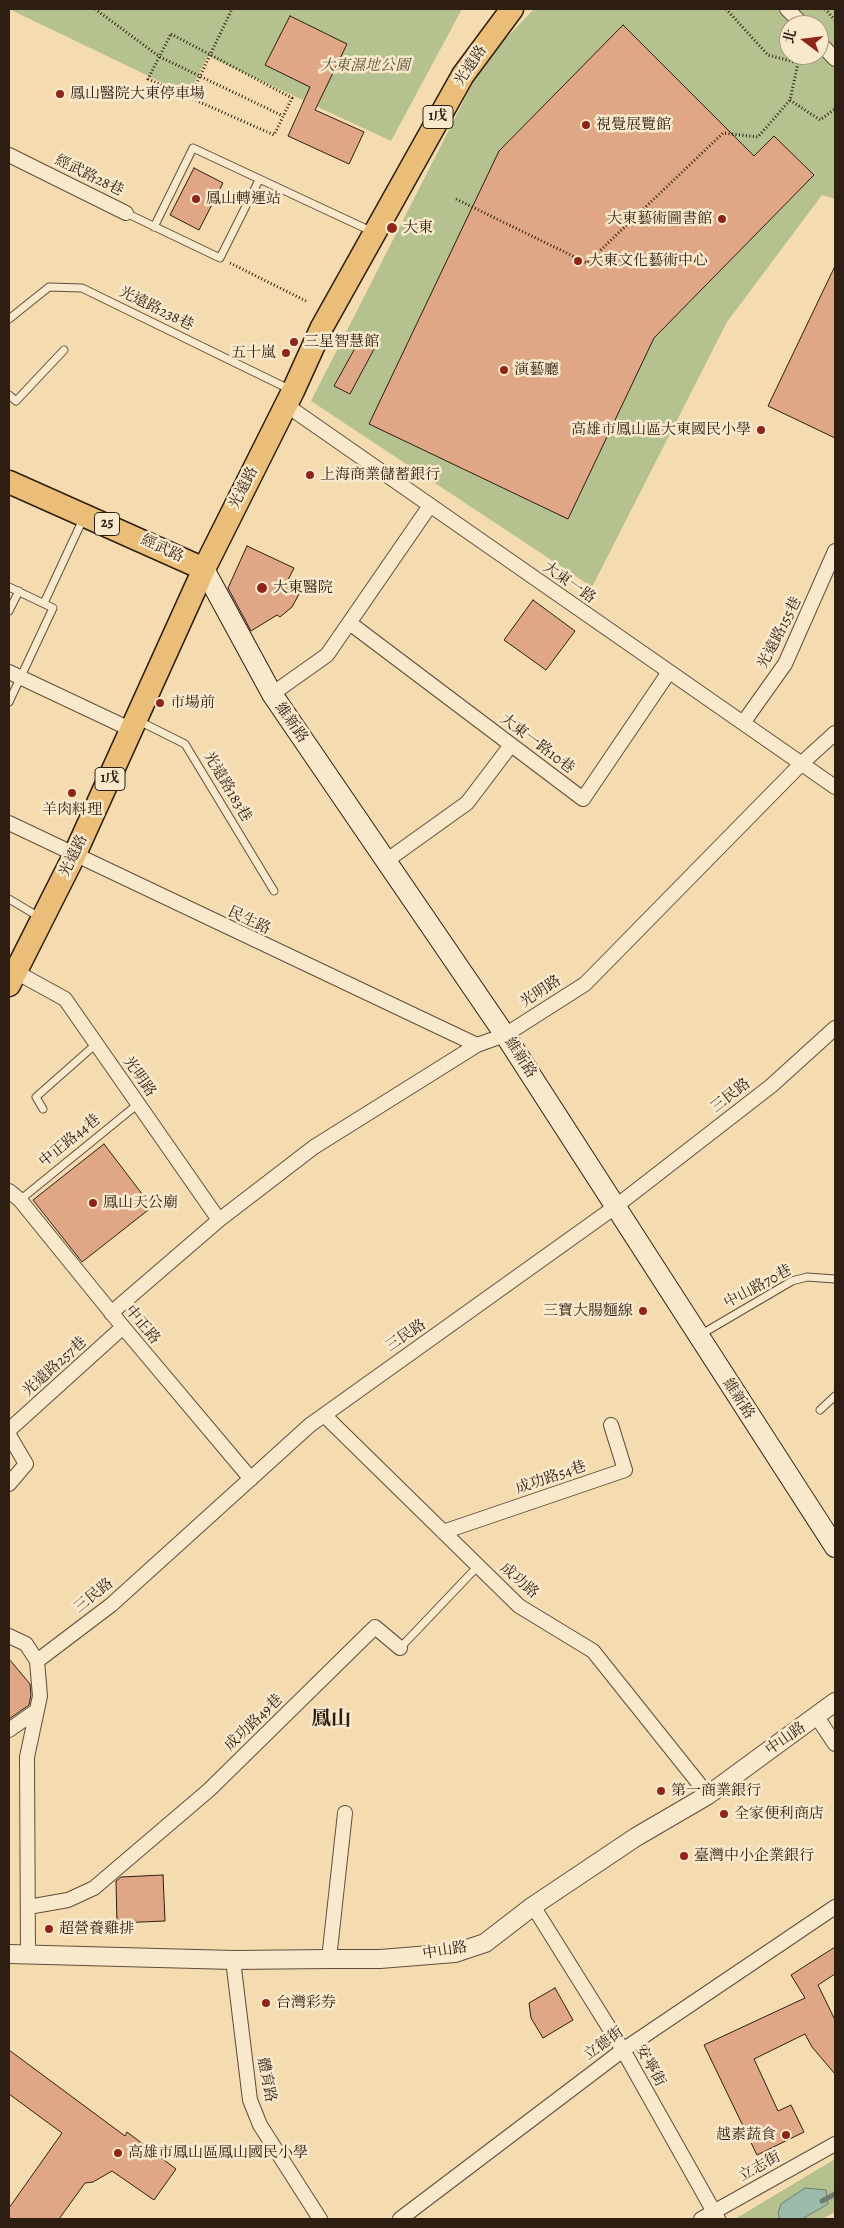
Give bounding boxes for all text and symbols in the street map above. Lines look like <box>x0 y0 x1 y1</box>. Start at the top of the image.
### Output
north arrow <box>779 15 829 65</box>
text: 北 <box>779 27 801 45</box>
street label: 光遠路 <box>451 42 491 90</box>
park label: 大東濕地公園 <box>320 57 410 75</box>
place label: 鳳山醫院大東停車場 <box>70 85 205 103</box>
marker: 鳳山醫院大東停車場 <box>54 88 66 100</box>
road number: 1戊 <box>423 105 453 128</box>
place label: 視覺展覽館 <box>596 116 671 134</box>
marker: 視覺展覽館 <box>580 119 592 131</box>
street label: 經武路28巷 <box>52 152 126 200</box>
place label: 鳳山轉運站 <box>206 190 281 208</box>
marker: 鳳山轉運站 <box>190 193 202 205</box>
place label: 大東藝術圖書館 <box>607 210 712 228</box>
marker: 大東藝術圖書館 <box>716 213 728 225</box>
place label: 大東 <box>403 219 433 237</box>
marker: 大東 <box>385 221 399 235</box>
place label: 大東文化藝術中心 <box>588 252 708 270</box>
marker: 大東文化藝術中心 <box>572 255 584 267</box>
street label: 光遠路238巷 <box>116 283 196 335</box>
place label: 三星智慧館 <box>304 333 379 351</box>
marker: 三星智慧館 <box>288 336 300 348</box>
place label: 五十嵐 <box>231 344 276 362</box>
marker: 五十嵐 <box>280 347 292 359</box>
place label: 演藝廳 <box>514 361 559 379</box>
marker: 演藝廳 <box>498 364 510 376</box>
place label: 高雄市鳳山區大東國民小學 <box>571 421 751 439</box>
marker: 高雄市鳳山區大東國民小學 <box>755 424 767 436</box>
street label: 光遠路 <box>226 464 262 512</box>
place label: 上海商業儲蓄銀行 <box>320 466 440 484</box>
marker: 上海商業儲蓄銀行 <box>304 469 316 481</box>
road number: 25 <box>94 512 120 536</box>
street label: 經武路 <box>138 531 186 567</box>
street label: 大東一路 <box>539 558 599 608</box>
place label: 大東醫院 <box>273 579 333 597</box>
marker: 大東醫院 <box>255 581 269 595</box>
street label: 光遠路155巷 <box>754 594 806 672</box>
place label: 市場前 <box>170 694 215 712</box>
marker: 市場前 <box>154 697 166 709</box>
street label: 維新路 <box>271 699 311 747</box>
street label: 大東一路10巷 <box>496 710 578 778</box>
street label: 光遠路183巷 <box>199 749 255 825</box>
road number: 1戊 <box>95 768 125 791</box>
marker: 羊肉料理 <box>66 787 78 799</box>
place label: 羊肉料理 <box>42 801 102 819</box>
street label: 光遠路 <box>56 832 92 880</box>
street label: 民生路 <box>225 903 273 939</box>
street label: 光明路 <box>517 972 565 1012</box>
street label: 維新路 <box>500 1034 540 1082</box>
street label: 光明路 <box>119 1053 159 1101</box>
street label: 三民路 <box>708 1075 754 1117</box>
street label: 中正路44巷 <box>36 1111 104 1171</box>
place label: 鳳山天公廟 <box>103 1194 178 1212</box>
marker: 鳳山天公廟 <box>87 1197 99 1209</box>
street label: 中山路70巷 <box>721 1262 795 1312</box>
street label: 中正路 <box>121 1302 163 1348</box>
place label: 三寶大腸麵線 <box>543 1302 633 1320</box>
marker: 三寶大腸麵線 <box>637 1305 649 1317</box>
street label: 三民路 <box>382 1316 430 1356</box>
street label: 光遠路257巷 <box>19 1334 91 1400</box>
street label: 維新路 <box>718 1375 758 1423</box>
street label: 成功路54巷 <box>513 1458 589 1498</box>
street label: 成功路 <box>496 1559 542 1603</box>
street label: 三民路 <box>71 1575 117 1617</box>
street label: 成功路49巷 <box>221 1691 287 1755</box>
district label: 鳳山 <box>311 1708 351 1732</box>
street label: 中山路 <box>762 1719 810 1759</box>
place label: 第一商業銀行 <box>671 1782 761 1800</box>
marker: 第一商業銀行 <box>655 1785 667 1797</box>
place label: 全家便利商店 <box>734 1805 824 1823</box>
marker: 全家便利商店 <box>718 1808 730 1820</box>
place label: 臺灣中小企業銀行 <box>694 1847 814 1865</box>
marker: 臺灣中小企業銀行 <box>678 1850 690 1862</box>
place label: 超營養雞排 <box>59 1920 134 1938</box>
marker: 超營養雞排 <box>43 1923 55 1935</box>
street label: 中山路 <box>421 1939 469 1963</box>
place label: 台灣彩券 <box>276 1994 336 2012</box>
marker: 台灣彩券 <box>260 1997 272 2009</box>
street label: 立德街 <box>581 2023 627 2065</box>
street label: 安寧街 <box>631 2042 669 2090</box>
street label: 體育路 <box>253 2056 279 2104</box>
place label: 越素蔬食 <box>716 2126 776 2144</box>
marker: 越素蔬食 <box>780 2129 792 2141</box>
place label: 高雄市鳳山區鳳山國民小學 <box>128 2144 308 2162</box>
marker: 高雄市鳳山區鳳山國民小學 <box>112 2147 124 2159</box>
street label: 立志街 <box>736 2148 784 2186</box>

